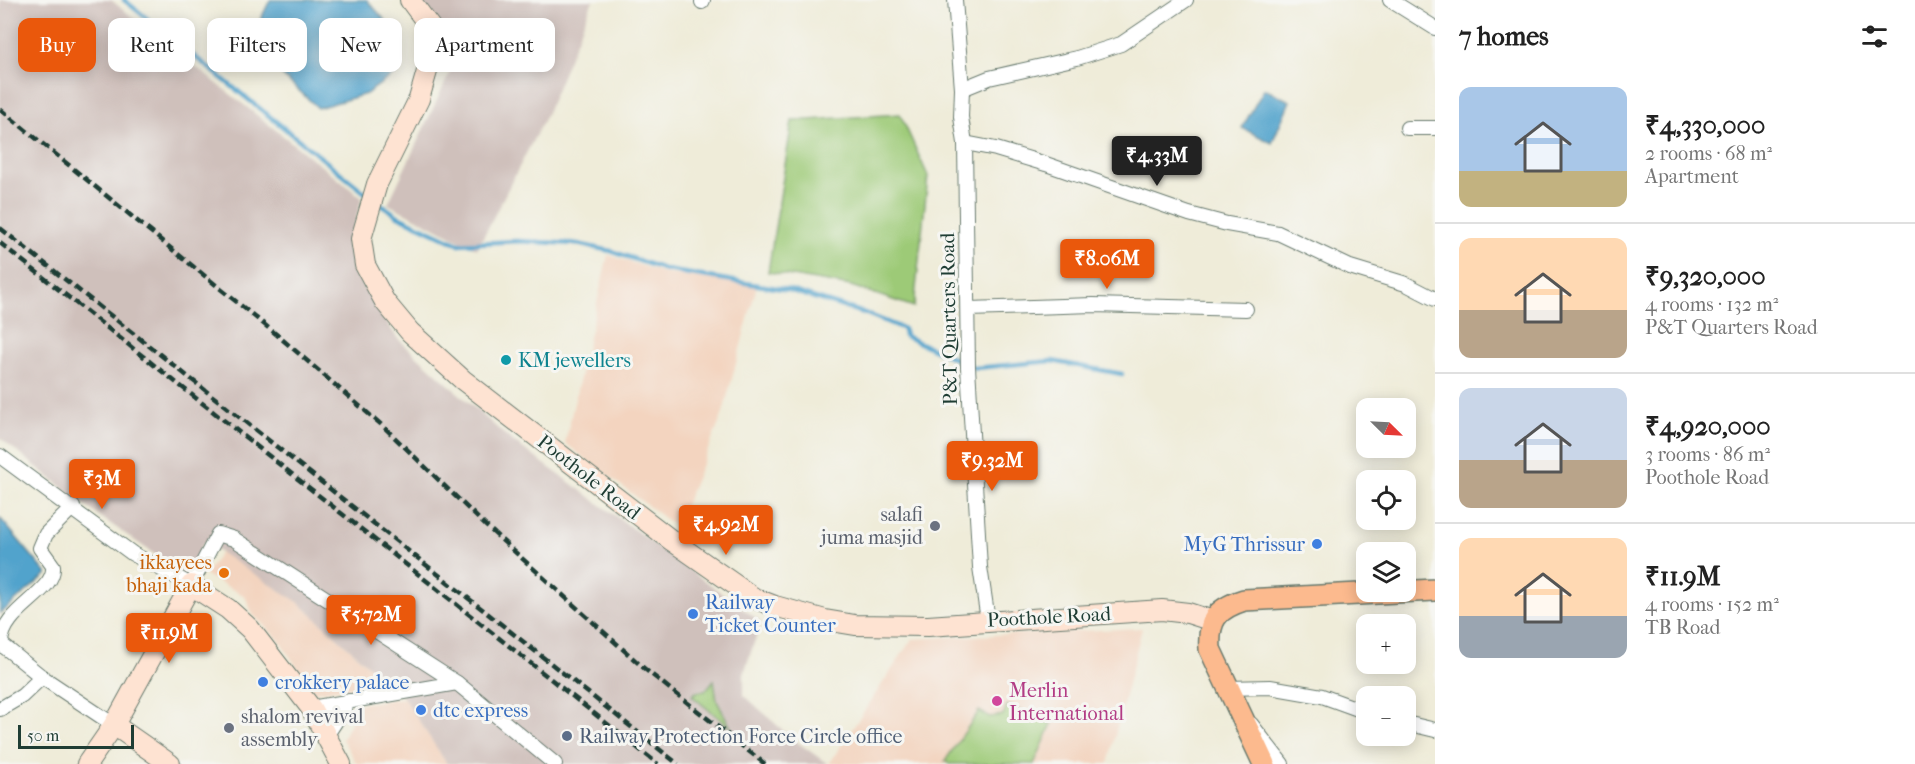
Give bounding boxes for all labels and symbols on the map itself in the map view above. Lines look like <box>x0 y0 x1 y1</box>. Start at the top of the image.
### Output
pin: ₹4.33M <box>1108 136 1206 187</box>
street label: P&T Quarters Road <box>936 231 962 405</box>
pin: ₹8.06M <box>1058 239 1156 290</box>
place label: KM jewellers <box>518 349 631 372</box>
marker: KM jewellers <box>499 353 513 367</box>
north arrow <box>1356 398 1416 458</box>
street label: Poothole Road <box>533 430 646 525</box>
pin: ₹9.32M <box>943 441 1041 492</box>
pin: ₹3M <box>73 459 131 510</box>
place label: salafi juma masjid <box>819 503 924 549</box>
pin: ₹4.92M <box>677 505 775 556</box>
marker: salafi juma masjid <box>928 519 942 533</box>
place label: MyG Thrissur <box>1184 533 1305 556</box>
marker: MyG Thrissur <box>1310 537 1324 551</box>
place label: ikkayees bhaji kada <box>125 551 213 597</box>
marker: ikkayees bhaji kada <box>217 566 231 580</box>
place label: Railway Ticket Counter <box>705 591 836 637</box>
pin: ₹5.72M <box>322 595 420 646</box>
street label: Poothole Road <box>986 602 1113 632</box>
marker: Railway Ticket Counter <box>686 607 700 621</box>
pin: ₹11.9M <box>120 613 218 664</box>
place label: crokkery palace <box>275 671 410 694</box>
marker: crokkery palace <box>256 675 270 689</box>
place label: Merlin International <box>1009 679 1124 725</box>
marker: Merlin International <box>990 694 1004 708</box>
place label: dtc express <box>433 699 528 722</box>
marker: dtc express <box>414 703 428 717</box>
place label: shalom revival assembly <box>241 705 364 751</box>
marker: shalom revival assembly <box>222 721 236 735</box>
scale bar <box>18 722 134 750</box>
place label: Railway Protection Force Circle office <box>579 725 902 748</box>
marker: Railway Protection Force Circle office <box>560 729 574 743</box>

